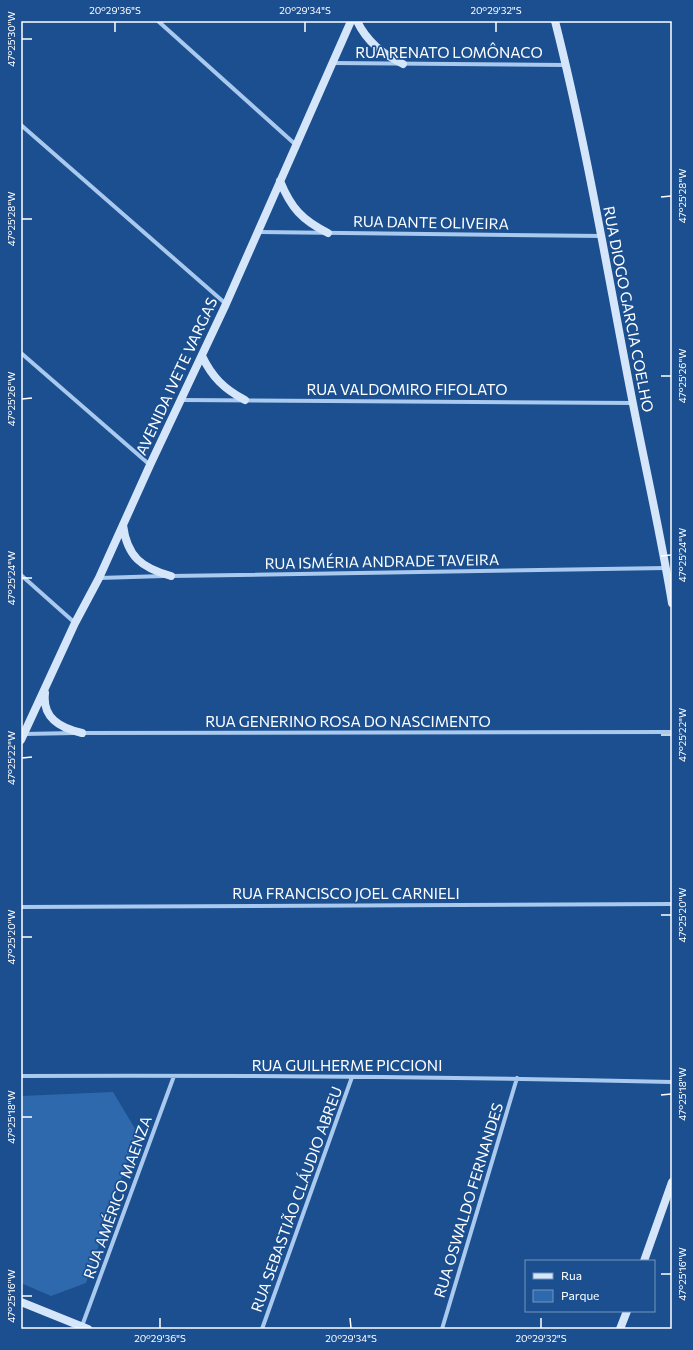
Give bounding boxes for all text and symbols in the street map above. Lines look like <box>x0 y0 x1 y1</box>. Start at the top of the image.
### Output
text: 20°29'36"S <box>89 4 141 16</box>
text: 20°29'34"S <box>279 4 331 16</box>
text: 20°29'32"S <box>470 4 522 16</box>
text: 47°25'30"W <box>5 11 17 67</box>
street label: RUA RENATO LOMÔNACO <box>355 42 543 61</box>
text: 47°25'28"W <box>676 169 688 223</box>
text: 47°25'28"W <box>5 192 17 246</box>
street label: RUA DIOGO GARCIA COELHO <box>600 204 658 414</box>
street label: RUA DANTE OLIVEIRA <box>353 212 509 232</box>
street label: AVENIDA IVETE VARGAS <box>131 294 221 458</box>
text: 47°25'26"W <box>676 349 688 403</box>
text: 47°25'26"W <box>5 372 17 426</box>
street label: RUA VALDOMIRO FIFOLATO <box>307 380 507 398</box>
text: 47°25'24"W <box>676 528 688 582</box>
street label: RUA ISMÉRIA ANDRADE TAVEIRA <box>265 549 499 572</box>
text: 47°25'24"W <box>5 551 17 605</box>
text: 47°25'22"W <box>676 708 688 762</box>
street label: RUA GENERINO ROSA DO NASCIMENTO <box>205 712 491 730</box>
text: 47°25'22"W <box>5 731 17 785</box>
street label: RUA FRANCISCO JOEL CARNIELI <box>232 884 460 902</box>
text: 47°25'20"W <box>676 887 688 943</box>
text: 47°25'20"W <box>5 909 17 965</box>
street label: RUA GUILHERME PICCIONI <box>252 1056 442 1074</box>
text: 47°25'18"W <box>676 1067 688 1121</box>
street label: RUA SEBASTIÃO CLÁUDIO ABREU <box>246 1083 345 1314</box>
text: 47°25'18"W <box>5 1090 17 1144</box>
street label: RUA OSWALDO FERNANDES <box>430 1100 506 1300</box>
street label: RUA AMÉRICO MAENZA <box>78 1113 155 1281</box>
text: 47°25'16"W <box>676 1247 688 1301</box>
legend <box>525 1260 655 1312</box>
text: Rua <box>561 1268 582 1282</box>
text: 47°25'16"W <box>5 1269 17 1323</box>
text: Parque <box>561 1288 599 1302</box>
text: 20°29'36"S <box>134 1332 186 1344</box>
text: 20°29'34"S <box>325 1332 377 1344</box>
text: 20°29'32"S <box>515 1332 567 1344</box>

